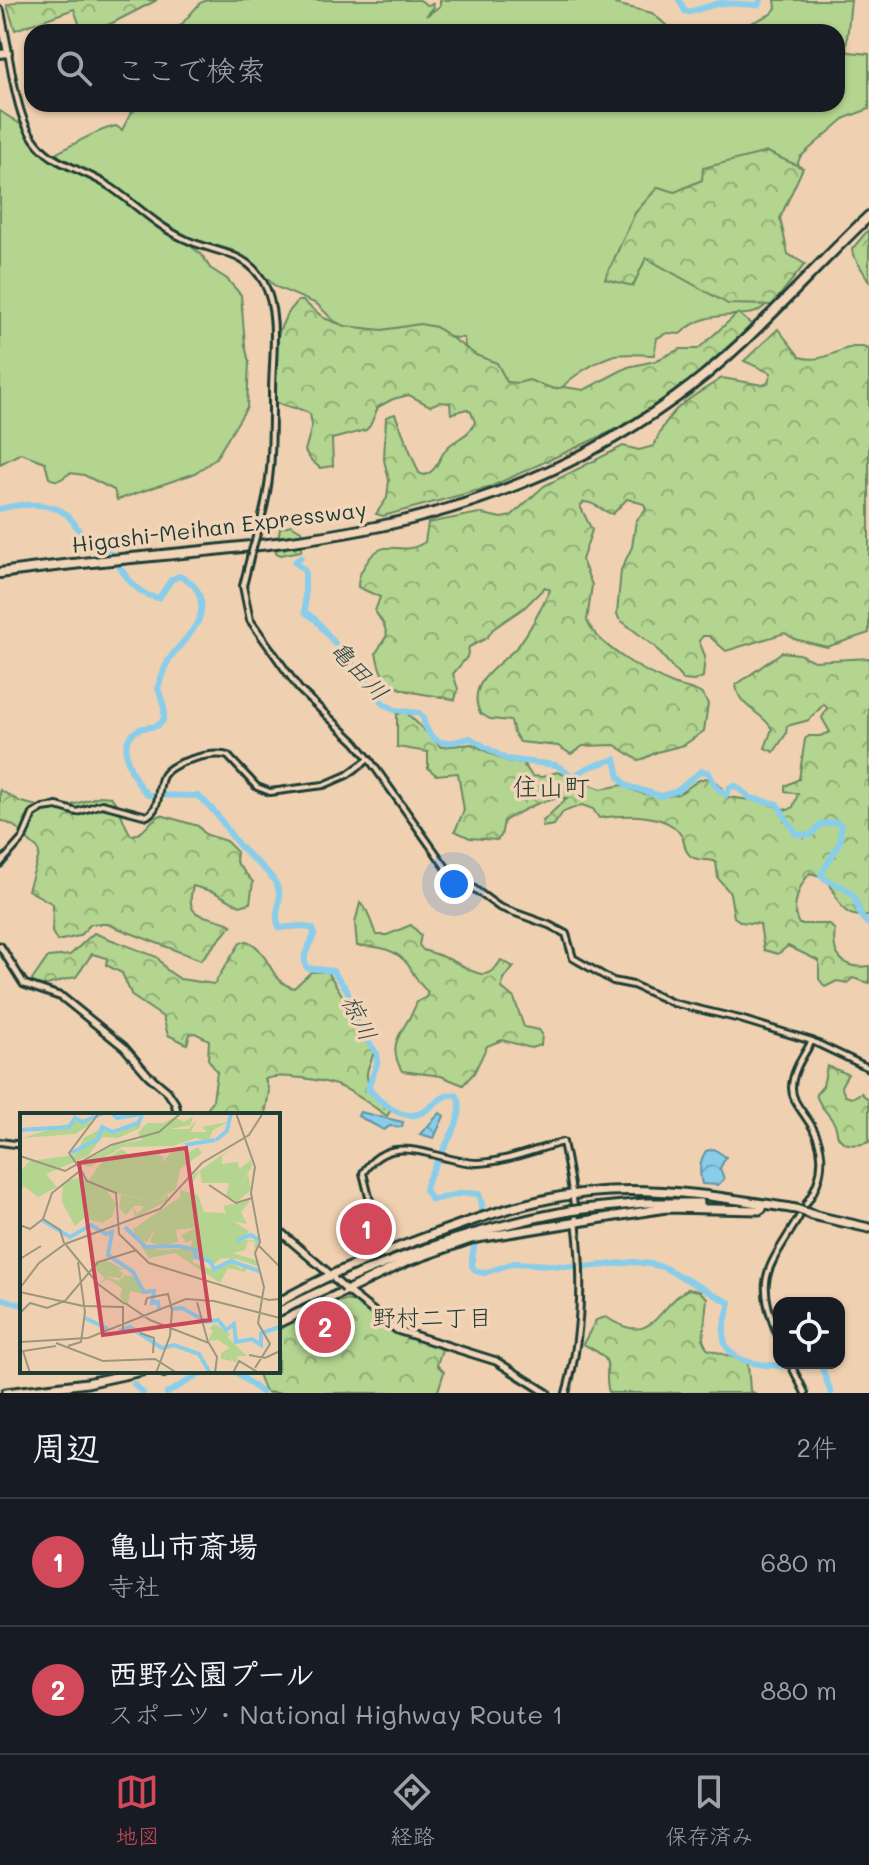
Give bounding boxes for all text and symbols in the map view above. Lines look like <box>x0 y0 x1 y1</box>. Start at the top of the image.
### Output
search box <box>24 24 845 112</box>
icon: search <box>52 46 96 90</box>
text: ここで検索 <box>116 49 266 89</box>
street label: Higashi-Meihan Expressway <box>70 494 368 559</box>
water label: 亀田川 <box>324 633 396 707</box>
district label: 住山町 <box>512 769 590 803</box>
your location <box>434 864 474 904</box>
water label: 椋川 <box>336 989 385 1046</box>
inset map <box>20 1113 280 1373</box>
pin: 1 <box>340 1199 392 1259</box>
pin: 2 <box>299 1297 351 1357</box>
map controls <box>773 1297 845 1369</box>
button: locate <box>773 1297 845 1369</box>
district label: 野村二丁目 <box>372 1301 492 1332</box>
text: 周辺 <box>32 1424 100 1469</box>
text: 2件 <box>797 1430 837 1464</box>
text: 亀山市斎場 <box>108 1525 258 1565</box>
text: 1 <box>52 1545 64 1579</box>
text: 680 m <box>760 1545 837 1579</box>
text: 寺社 <box>108 1569 160 1603</box>
text: 西野公園プール <box>108 1653 315 1693</box>
text: 2 <box>51 1673 65 1707</box>
text: 880 m <box>760 1673 837 1707</box>
text: スポーツ · National Highway Route 1 <box>108 1697 563 1731</box>
tab: 地図 <box>115 1770 160 1850</box>
tab: 経路 <box>390 1770 435 1850</box>
tab: 保存済み <box>665 1770 754 1850</box>

